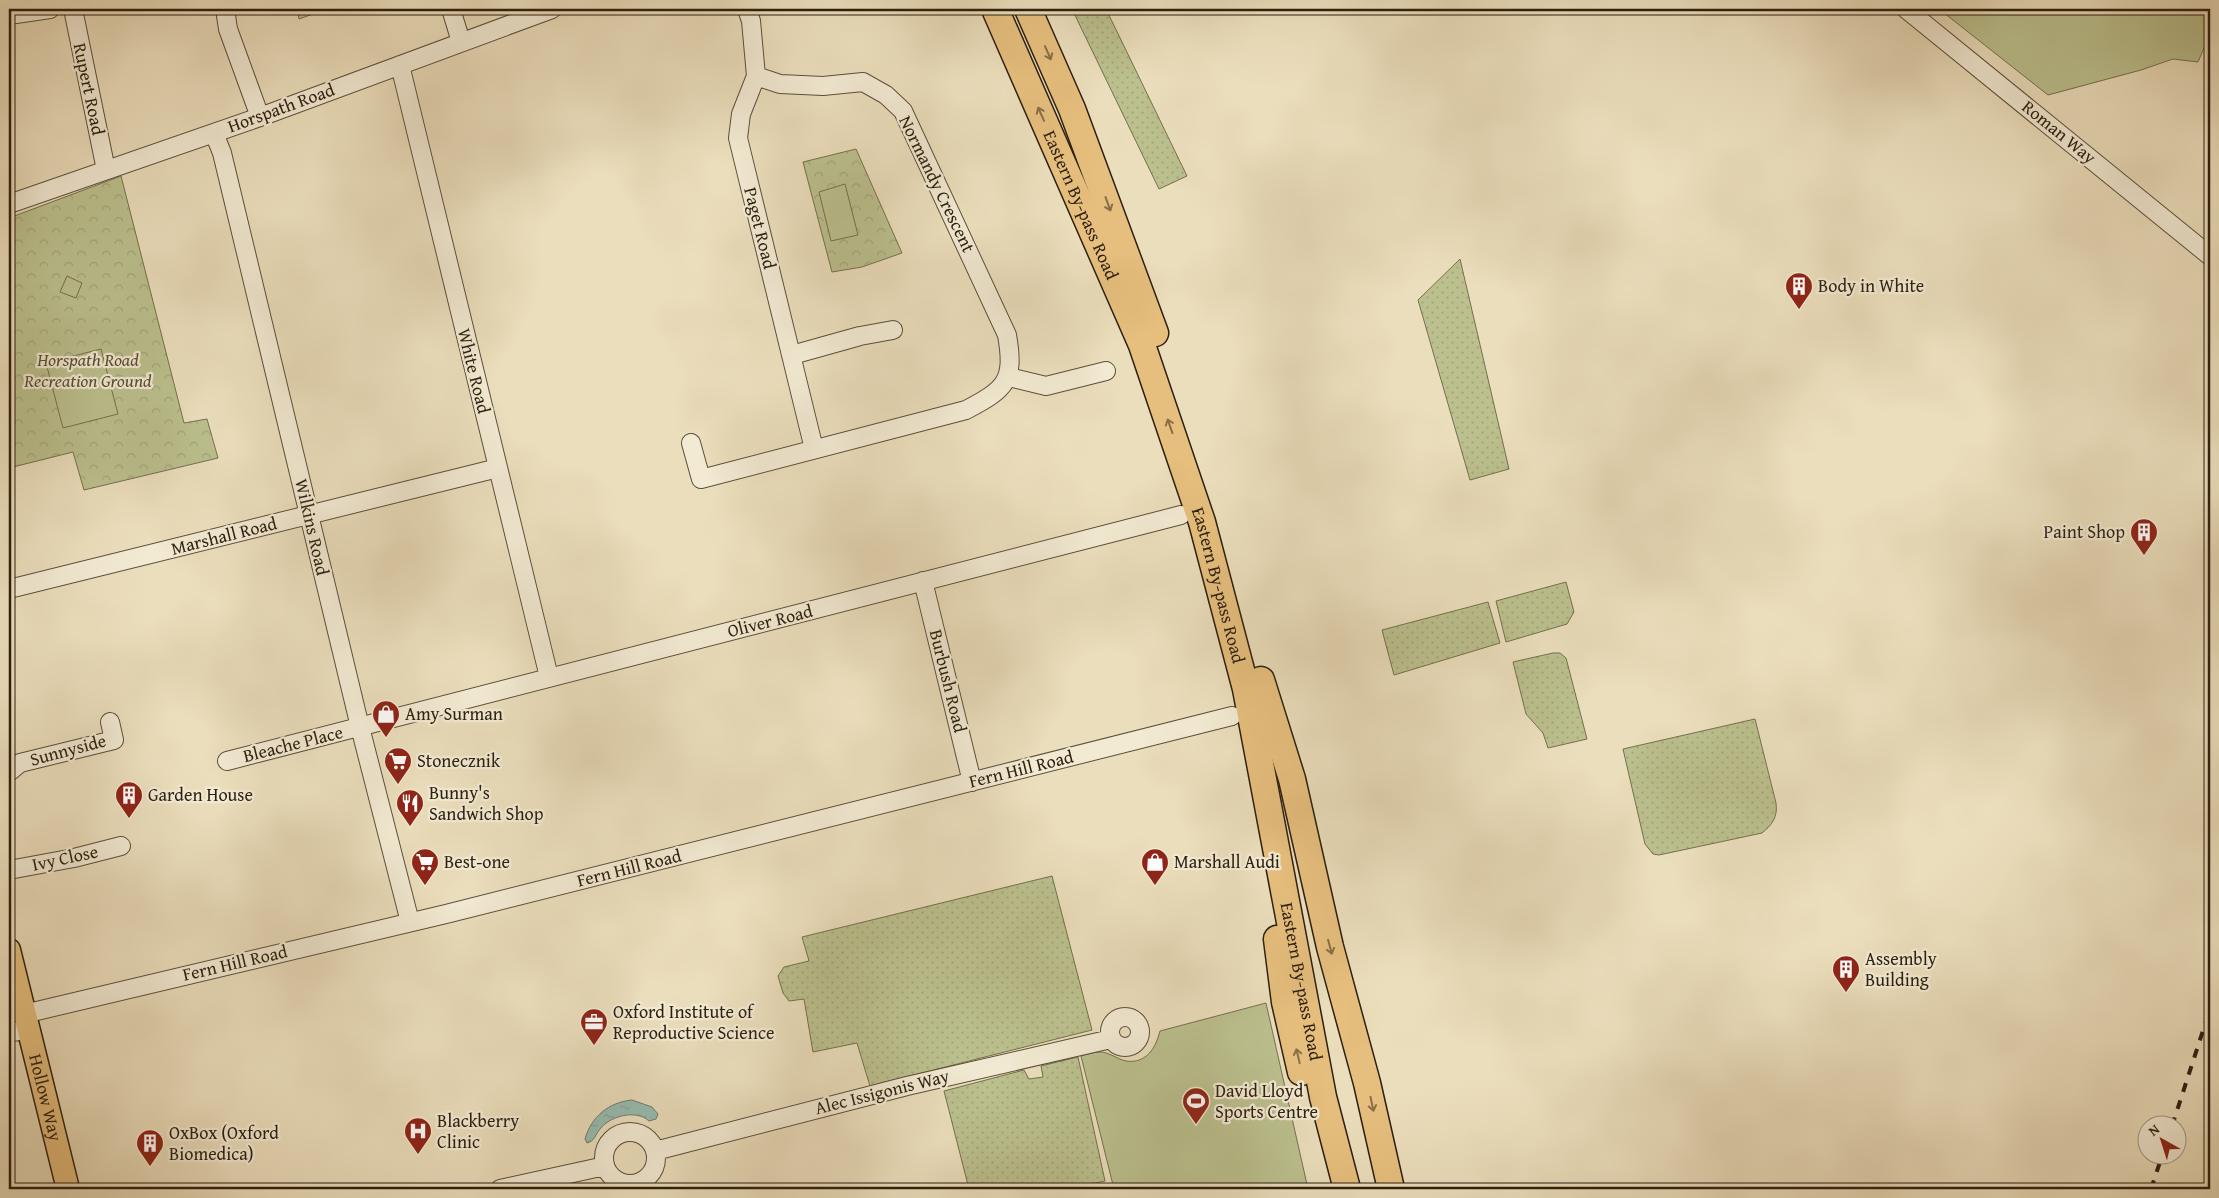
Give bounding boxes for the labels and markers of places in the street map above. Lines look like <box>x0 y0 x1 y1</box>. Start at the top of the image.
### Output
building icon: Body in White <box>1784 271 1814 310</box>
place label: Body in White <box>1818 272 1924 299</box>
building icon: Paint Shop <box>2129 517 2159 556</box>
place label: Paint Shop <box>2044 518 2125 545</box>
shop icon: Amy Surman <box>371 699 401 738</box>
place label: Amy Surman <box>405 700 503 727</box>
supermarket icon: Stonecznik <box>383 746 413 785</box>
place label: Stonecznik <box>417 747 501 774</box>
place label: Bunny's Sandwich Shop <box>429 779 544 827</box>
building icon: Garden House <box>114 780 144 819</box>
place label: Garden House <box>148 781 253 808</box>
restaurant icon: Bunny's Sandwich Shop <box>395 788 425 827</box>
supermarket icon: Best-one <box>410 847 440 886</box>
shop icon: Marshall Audi <box>1140 847 1170 886</box>
place label: Best-one <box>444 848 510 875</box>
place label: Marshall Audi <box>1174 848 1280 875</box>
place label: Assembly Building <box>1865 945 1937 993</box>
building icon: Assembly Building <box>1831 954 1861 993</box>
place label: Oxford Institute of Reproductive Science <box>613 998 774 1046</box>
office icon: Oxford Institute of Reproductive Science <box>579 1007 609 1046</box>
place label: David Lloyd Sports Centre <box>1215 1077 1318 1125</box>
sports icon: David Lloyd Sports Centre <box>1181 1086 1211 1125</box>
place label: Blackberry Clinic <box>437 1107 519 1155</box>
hospital icon: Blackberry Clinic <box>403 1116 433 1155</box>
place label: OxBox (Oxford Biomedica) <box>169 1119 279 1167</box>
building icon: OxBox (Oxford Biomedica) <box>135 1128 165 1167</box>

